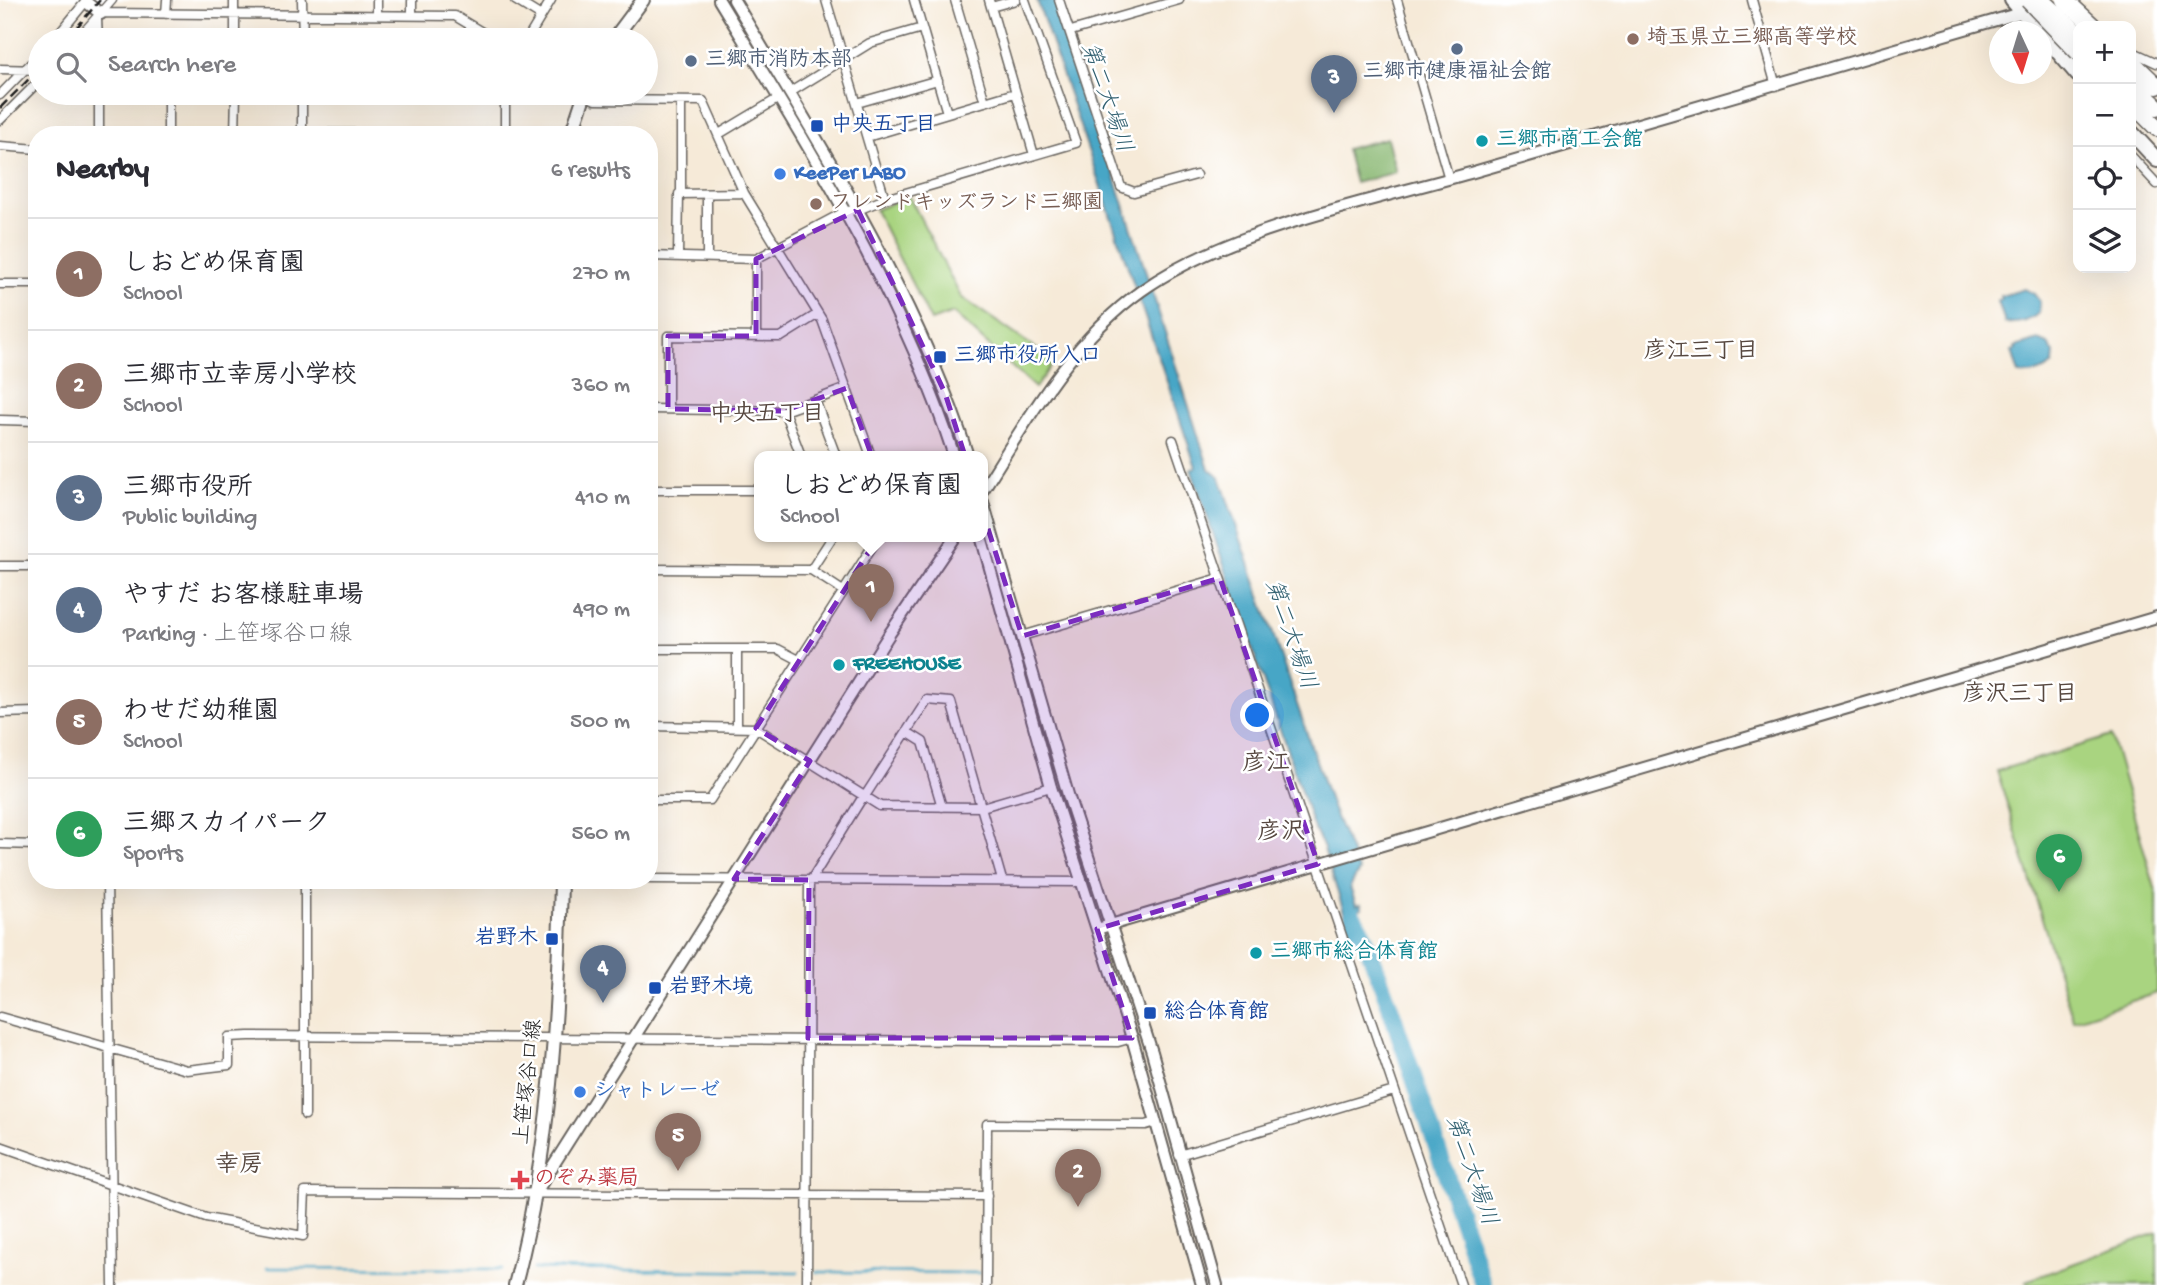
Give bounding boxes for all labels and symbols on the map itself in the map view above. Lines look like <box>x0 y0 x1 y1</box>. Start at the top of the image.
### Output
north arrow <box>1989 21 2052 84</box>
place label: 埼玉県立三郷高等学校 <box>1647 25 1857 52</box>
marker: 埼玉県立三郷高等学校 <box>1625 31 1641 47</box>
water label: 第二大場川 <box>1074 39 1137 157</box>
marker: 三郷市健康福祉会館 <box>1449 41 1465 57</box>
place label: 三郷市消防本部 <box>705 47 852 74</box>
marker: 三郷市消防本部 <box>683 53 699 69</box>
pin: 3 <box>1311 55 1357 113</box>
place label: 三郷市健康福祉会館 <box>1363 59 1552 86</box>
place label: 中央五丁目 <box>831 112 936 139</box>
marker: 中央五丁目 <box>809 118 825 134</box>
place label: 三郷市商工会館 <box>1496 127 1643 154</box>
marker: 三郷市商工会館 <box>1474 133 1490 149</box>
place label: KeePer LABO <box>793 162 906 187</box>
marker: KeePer LABO <box>772 166 788 182</box>
place label: フレンドキッズランド三郷園 <box>830 191 1103 217</box>
marker: フレンドキッズランド三郷園 <box>808 196 824 212</box>
district label: 彦江三丁目 <box>1644 338 1759 366</box>
place label: 三郷市役所入口 <box>954 343 1101 370</box>
marker: 三郷市役所入口 <box>932 349 948 365</box>
district label: 中央五丁目 <box>710 400 825 429</box>
pin: 1 <box>848 564 894 622</box>
water label: 第二大場川 <box>1258 576 1321 694</box>
place label: FREEHOUSE <box>852 653 962 678</box>
marker: FREEHOUSE <box>831 657 847 673</box>
district label: 彦沢三丁目 <box>1963 681 2078 709</box>
your location <box>1240 698 1274 732</box>
district label: 彦江 <box>1242 749 1290 779</box>
district label: 彦沢 <box>1257 818 1305 848</box>
pin: 6 <box>2036 834 2082 892</box>
place label: 岩野木 <box>475 925 538 952</box>
marker: 岩野木 <box>544 931 560 947</box>
place label: 三郷市総合体育館 <box>1270 939 1438 966</box>
pin: 4 <box>580 945 626 1003</box>
marker: 三郷市総合体育館 <box>1248 945 1264 961</box>
place label: 岩野木境 <box>669 974 753 1001</box>
marker: 岩野木境 <box>647 980 663 996</box>
place label: 総合体育館 <box>1164 999 1269 1026</box>
marker: 総合体育館 <box>1142 1005 1158 1021</box>
street label: 上笹塚谷口線 <box>509 1018 549 1146</box>
place label: シャトレーゼ <box>594 1080 720 1105</box>
marker: シャトレーゼ <box>572 1084 588 1100</box>
water label: 第二大場川 <box>1439 1112 1502 1230</box>
pin: 5 <box>655 1113 701 1171</box>
pin: 2 <box>1055 1149 1101 1207</box>
district label: 幸房 <box>215 1151 263 1181</box>
place label: のぞみ薬局 <box>534 1166 639 1193</box>
marker: のぞみ薬局 <box>512 1172 528 1188</box>

